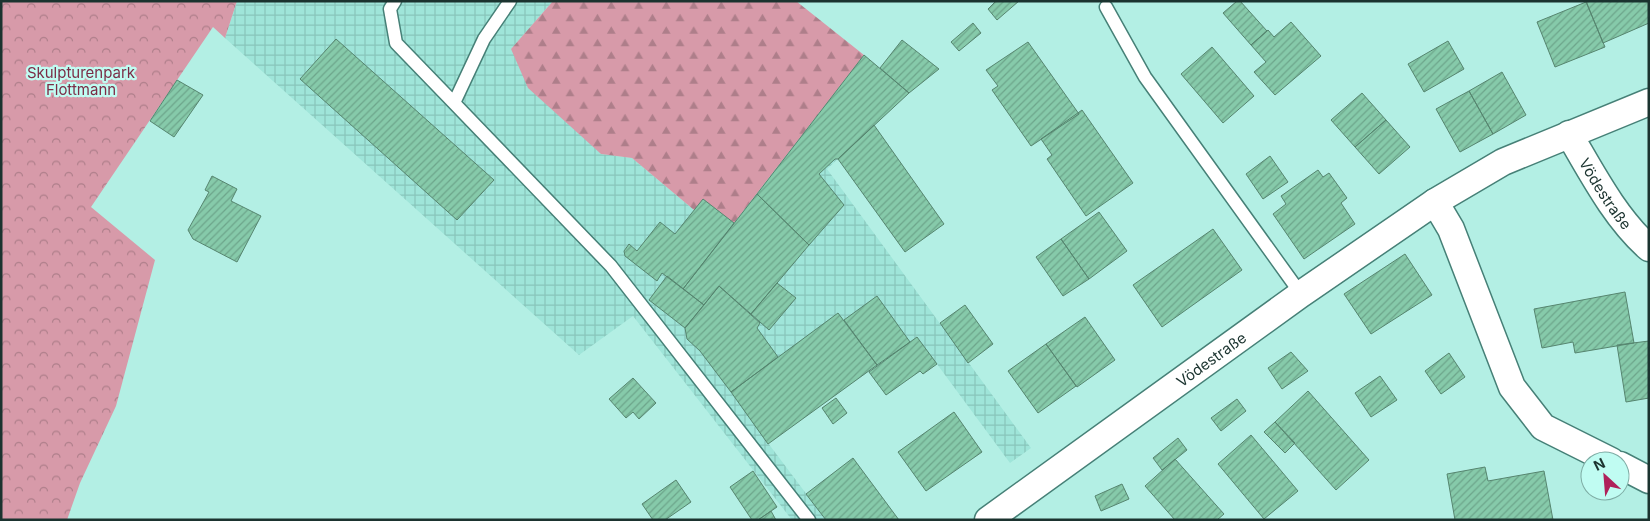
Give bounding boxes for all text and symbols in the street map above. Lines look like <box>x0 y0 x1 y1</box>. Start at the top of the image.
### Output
park label: Skulpturenpark Flottmann <box>27 63 136 99</box>
street label: Vödestraße <box>1575 155 1636 233</box>
street label: Vödestraße <box>1172 327 1250 391</box>
north arrow <box>1580 451 1630 501</box>
text: N <box>1591 454 1608 474</box>

